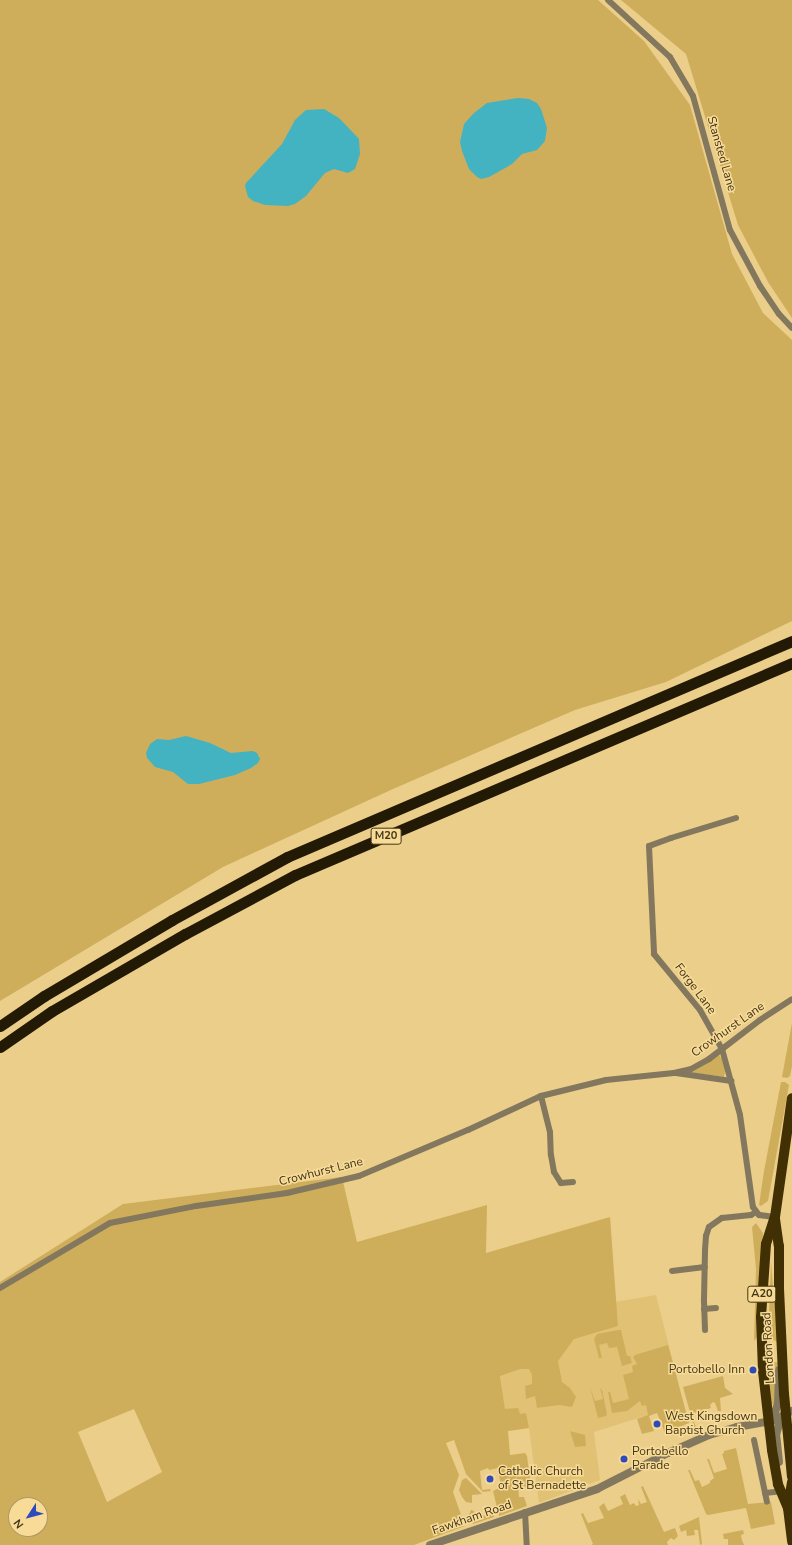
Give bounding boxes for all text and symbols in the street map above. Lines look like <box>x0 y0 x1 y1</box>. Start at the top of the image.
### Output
street label: Stansted Lane <box>703 115 739 193</box>
road number: M20 <box>370 827 402 845</box>
street label: Forge Lane <box>671 961 719 1017</box>
street label: Crowhurst Lane <box>689 999 767 1061</box>
street label: Crowhurst Lane <box>278 1155 364 1189</box>
road number: A20 <box>747 1285 777 1303</box>
street label: London Road <box>760 1312 778 1384</box>
place label: Portobello Inn <box>669 1363 745 1377</box>
marker: Portobello Inn <box>748 1365 758 1375</box>
place label: West Kingsdown Baptist Church <box>665 1410 757 1438</box>
marker: West Kingsdown Baptist Church <box>652 1419 662 1429</box>
place label: Portobello Parade <box>632 1445 689 1473</box>
marker: Portobello Parade <box>619 1454 629 1464</box>
place label: Catholic Church of St Bernadette <box>498 1465 586 1493</box>
marker: Catholic Church of St Bernadette <box>485 1474 495 1484</box>
north arrow <box>8 1497 48 1537</box>
street label: Fawkham Road <box>430 1498 514 1538</box>
text: N <box>10 1516 27 1532</box>

